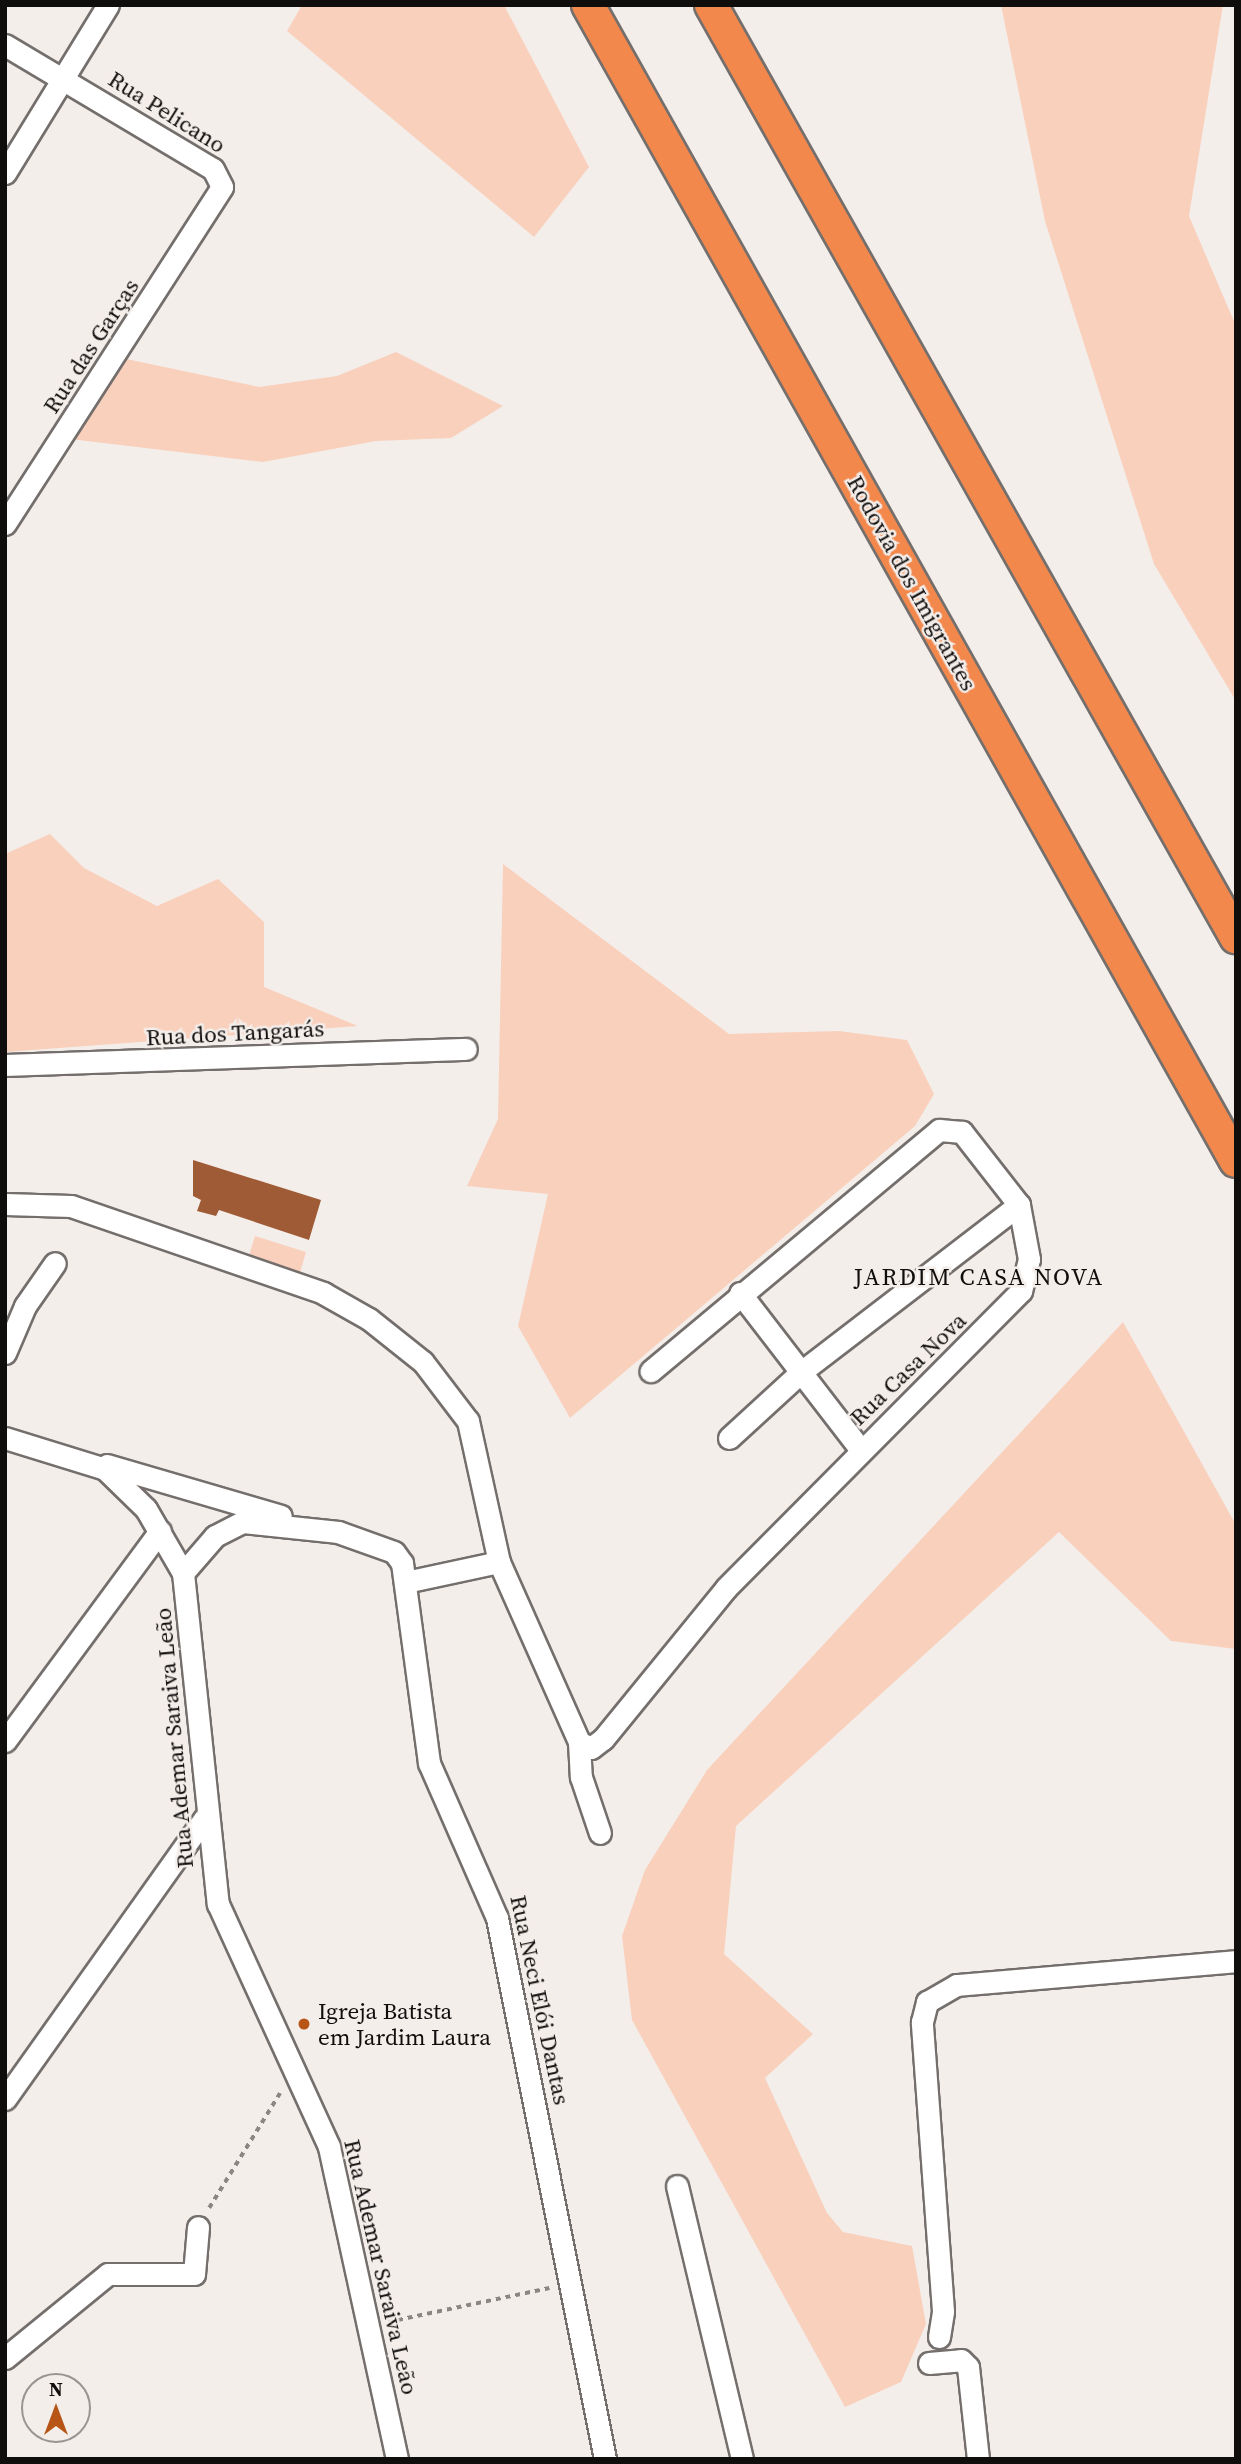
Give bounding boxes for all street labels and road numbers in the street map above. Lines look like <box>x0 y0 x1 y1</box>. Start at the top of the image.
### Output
street label: Rua Pelicano <box>103 65 231 159</box>
street label: Rua das Garças <box>37 274 145 418</box>
street label: Rodovia dos Imigrantes <box>841 471 983 695</box>
street label: Rua dos Tangarás <box>145 1015 325 1051</box>
street label: Rua Casa Nova <box>844 1307 972 1431</box>
street label: Rua Ademar Saraiva Leão <box>149 1607 199 1869</box>
street label: Rua Neci Elói Dantas <box>504 1893 576 2107</box>
street label: Rua Ademar Saraiva Leão <box>338 2137 424 2397</box>

